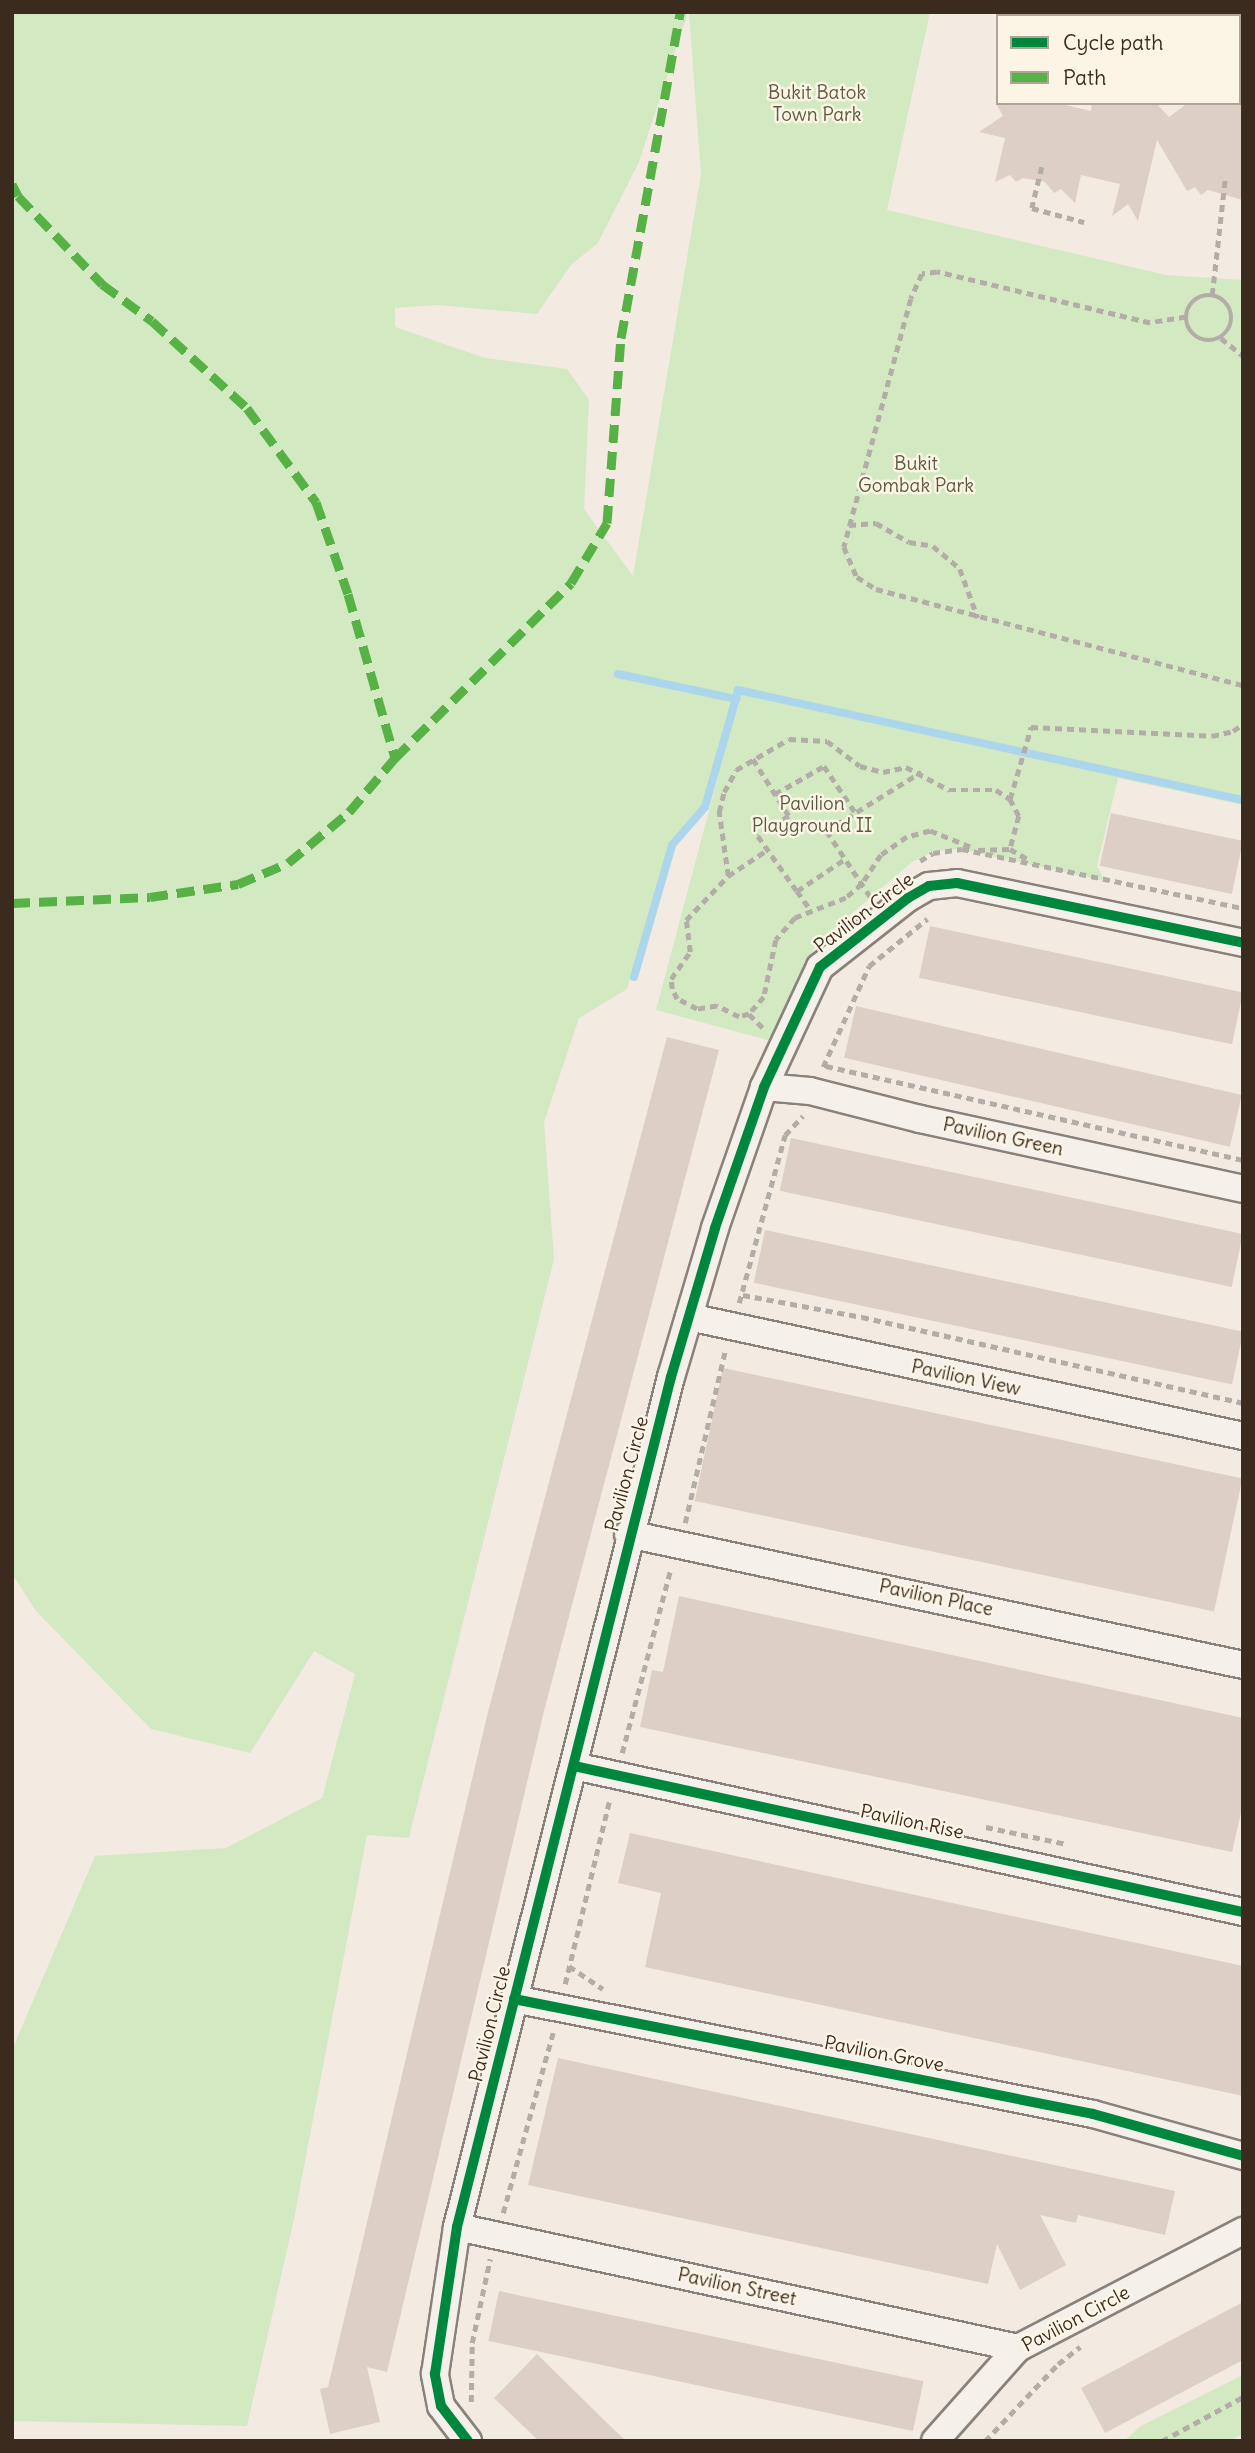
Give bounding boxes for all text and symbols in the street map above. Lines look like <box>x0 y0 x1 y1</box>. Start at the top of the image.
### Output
legend <box>996 14 1241 105</box>
text: Cycle path <box>1063 29 1163 56</box>
text: Path <box>1063 64 1106 91</box>
park label: Bukit Batok Town Park <box>768 82 866 126</box>
park label: Bukit Gombak Park <box>858 453 974 497</box>
park label: Pavilion Playground II <box>752 793 872 837</box>
street label: Pavilion Circle <box>810 868 918 958</box>
street label: Pavilion Green <box>941 1113 1065 1161</box>
street label: Pavilion View <box>909 1355 1023 1401</box>
street label: Pavilion Circle <box>601 1414 653 1534</box>
street label: Pavilion Place <box>877 1575 995 1621</box>
street label: Pavilion Rise <box>858 1800 966 1844</box>
street label: Pavilion Circle <box>465 1964 515 2084</box>
street label: Pavilion Grove <box>822 2031 946 2077</box>
street label: Pavilion Street <box>676 2263 798 2311</box>
street label: Pavilion Circle <box>1018 2281 1134 2357</box>

